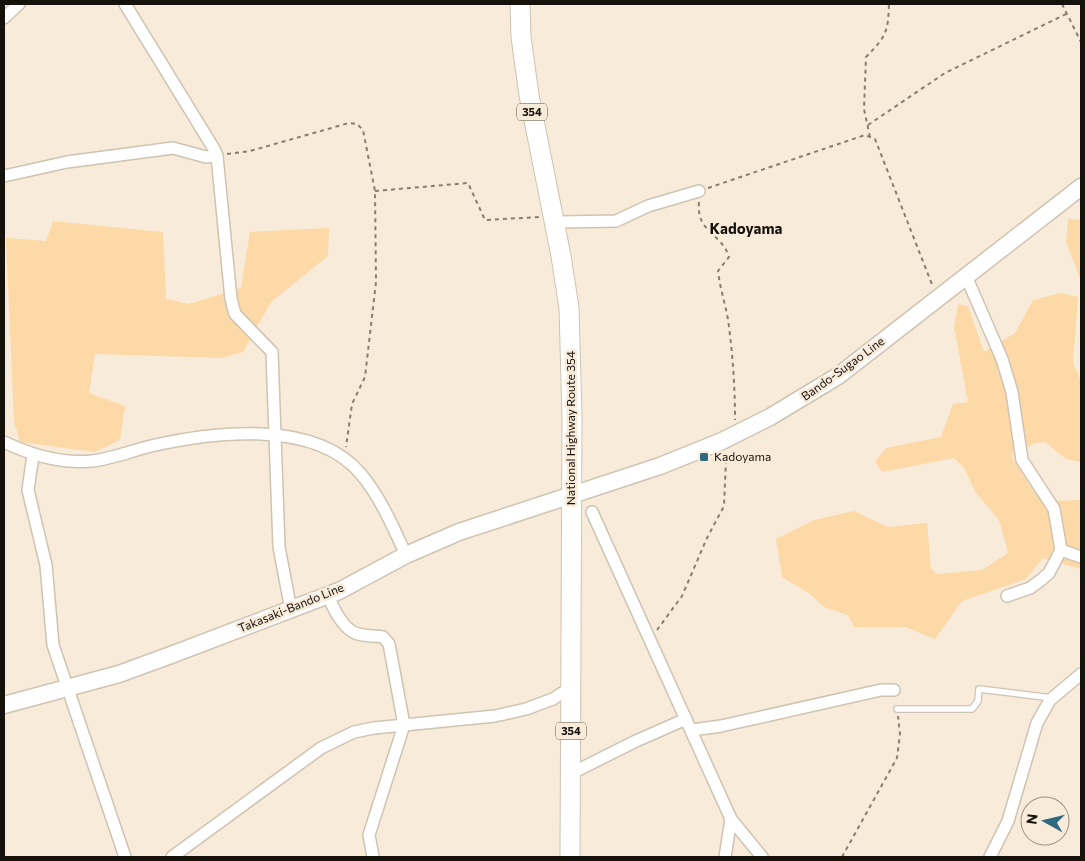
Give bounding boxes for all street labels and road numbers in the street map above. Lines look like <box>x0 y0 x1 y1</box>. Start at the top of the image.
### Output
road number: 354 <box>517 104 547 120</box>
street label: Bando-Sugao Line <box>798 333 887 403</box>
street label: National Highway Route 354 <box>563 351 577 505</box>
street label: Takasaki-Bando Line <box>236 579 345 635</box>
road number: 354 <box>556 722 586 739</box>

